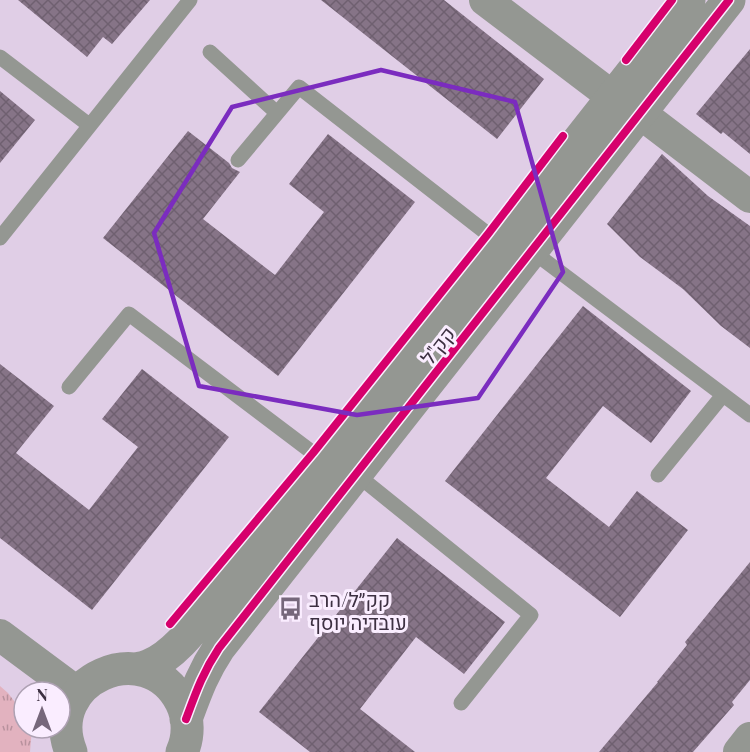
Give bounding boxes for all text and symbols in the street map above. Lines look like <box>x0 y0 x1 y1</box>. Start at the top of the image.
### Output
street label: קק"ל <box>414 320 460 370</box>
place label: קק״ל/הרב עובדיה יוסף <box>309 585 407 635</box>
bus stop icon: קק״ל/הרב עובדיה יוסף <box>278 596 304 622</box>
north arrow <box>12 680 72 740</box>
text: N <box>36 684 48 705</box>

